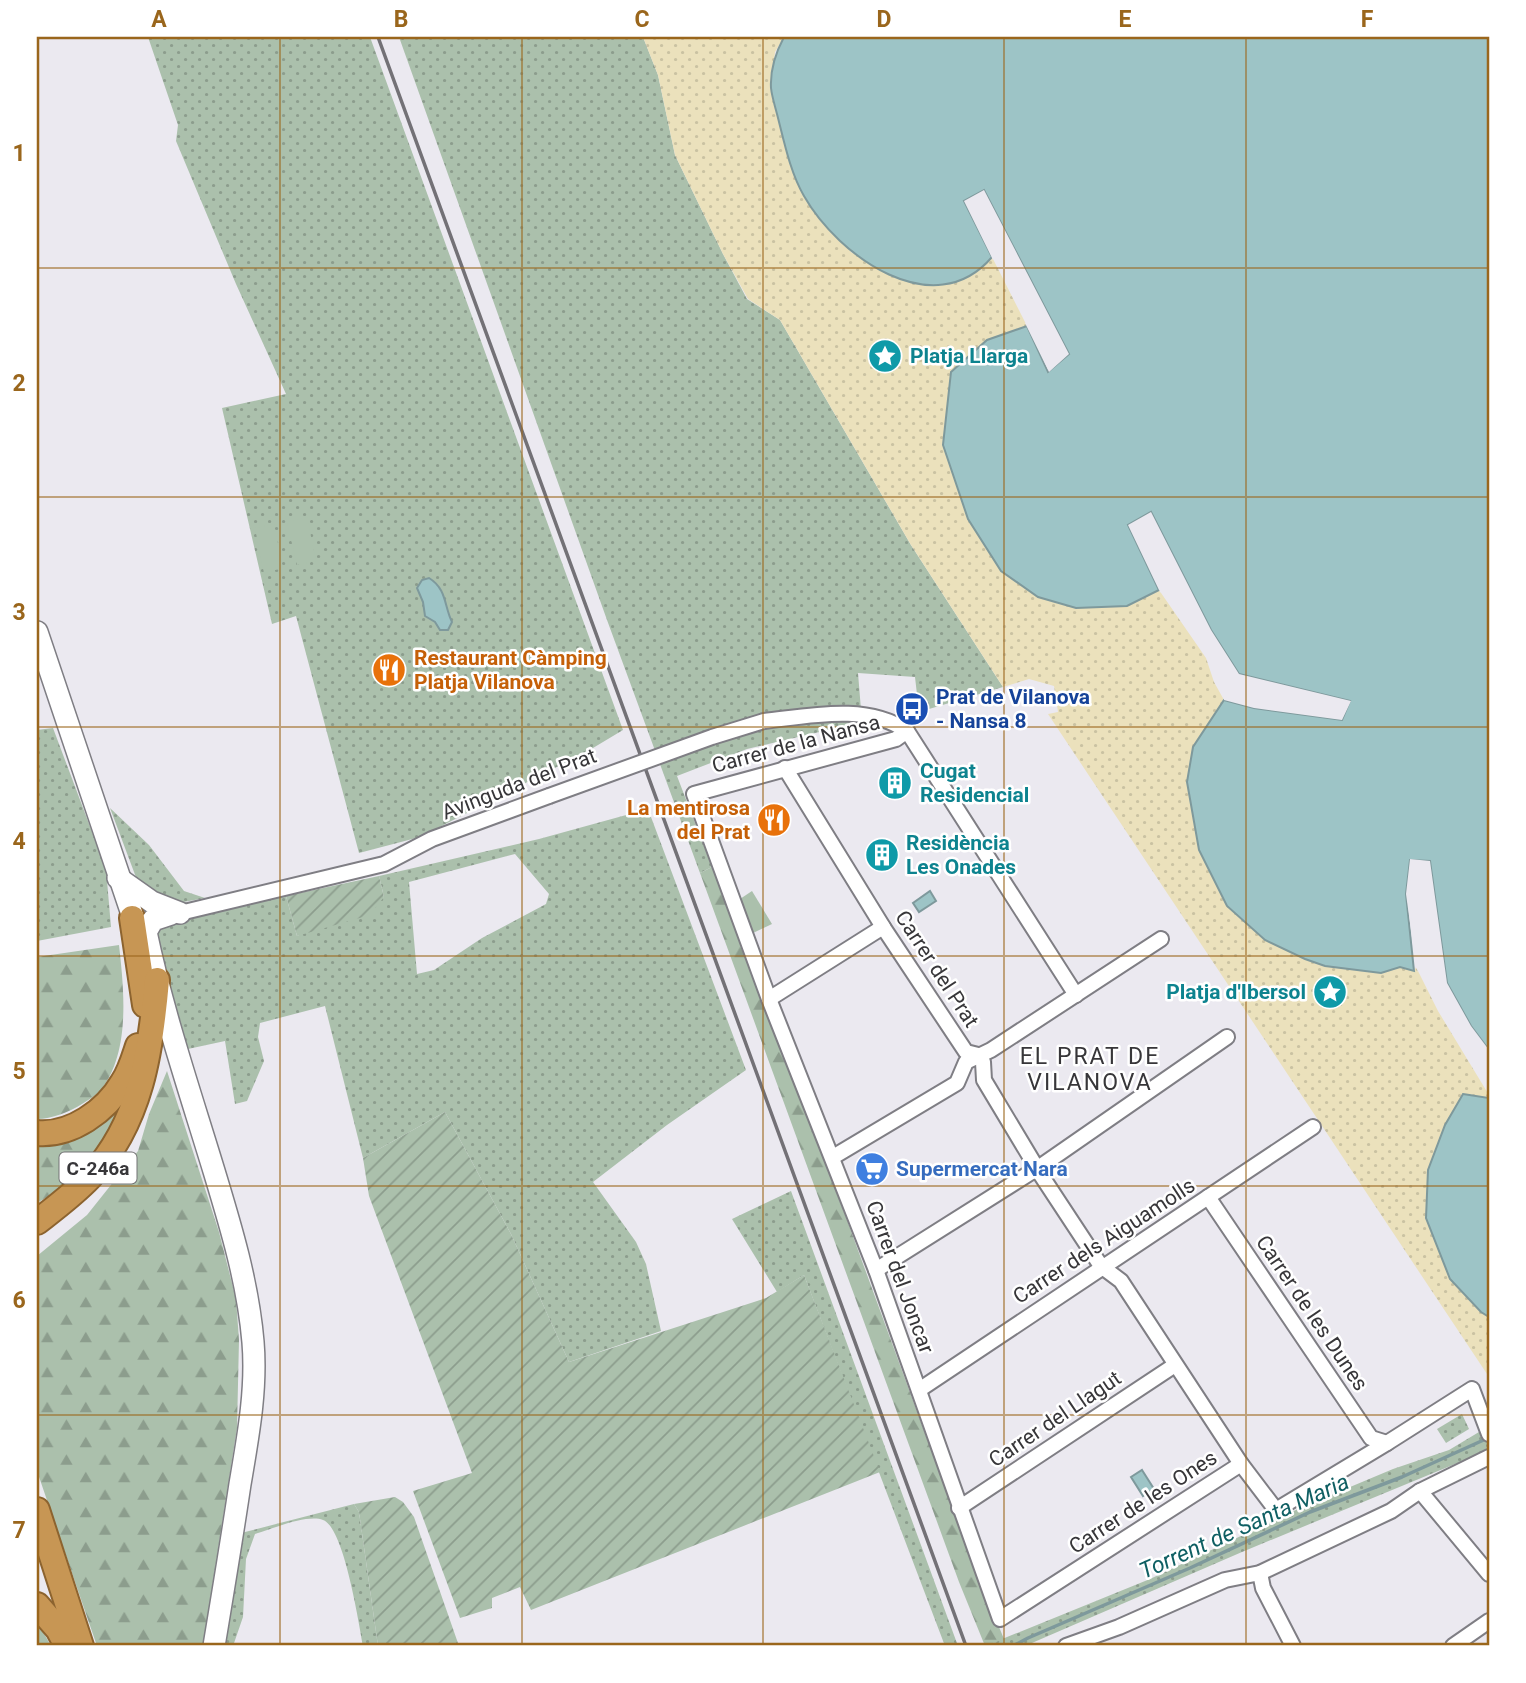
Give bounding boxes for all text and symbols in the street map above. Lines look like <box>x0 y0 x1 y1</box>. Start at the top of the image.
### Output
text: A <box>151 6 167 33</box>
text: B <box>394 6 408 33</box>
text: C <box>634 6 650 33</box>
text: D <box>877 6 891 33</box>
text: E <box>1119 6 1132 33</box>
text: F <box>1361 6 1374 33</box>
text: 1 <box>12 140 26 167</box>
place icon: Platja Llarga <box>866 337 904 375</box>
place label: Platja Llarga <box>910 344 1028 368</box>
text: 2 <box>12 370 26 397</box>
text: 3 <box>12 599 26 626</box>
place label: Restaurant Càmping Platja Vilanova <box>414 646 607 694</box>
restaurant icon: Restaurant Càmping Platja Vilanova <box>370 651 408 689</box>
place label: Prat de Vilanova - Nansa 8 <box>936 685 1090 733</box>
bus stop icon: Prat de Vilanova - Nansa 8 <box>893 690 931 728</box>
street label: Carrer de la Nansa <box>709 710 883 778</box>
street label: Avinguda del Prat <box>438 743 600 824</box>
place label: Cugat Residencial <box>920 759 1029 807</box>
building icon: Cugat Residencial <box>876 764 914 802</box>
place label: La mentirosa del Prat <box>627 796 750 844</box>
restaurant icon: La mentirosa del Prat <box>755 801 793 839</box>
text: 4 <box>12 828 26 855</box>
place label: Residència Les Onades <box>906 831 1016 879</box>
building icon: Residència Les Onades <box>863 836 901 874</box>
street label: Carrer del Prat <box>890 906 984 1032</box>
place icon: Platja d'Ibersol <box>1311 973 1349 1011</box>
place label: Platja d'Ibersol <box>1166 980 1306 1004</box>
district label: EL PRAT DE VILANOVA <box>1020 1043 1160 1096</box>
text: 5 <box>12 1058 26 1085</box>
supermarket icon: Supermercat Nara <box>853 1150 891 1188</box>
road number: C-246a <box>60 1152 136 1184</box>
place label: Supermercat Nara <box>896 1157 1068 1181</box>
street label: Carrer dels Aiguamolls <box>1009 1173 1199 1309</box>
street label: Carrer del Joncar <box>861 1197 939 1357</box>
street label: Carrer de les Dunes <box>1251 1231 1373 1395</box>
text: 6 <box>12 1287 26 1314</box>
street label: Carrer del Llagut <box>984 1366 1126 1472</box>
street label: Carrer de les Ones <box>1065 1445 1221 1559</box>
water label: Torrent de Santa Maria <box>1135 1468 1353 1585</box>
text: 7 <box>12 1517 26 1544</box>

